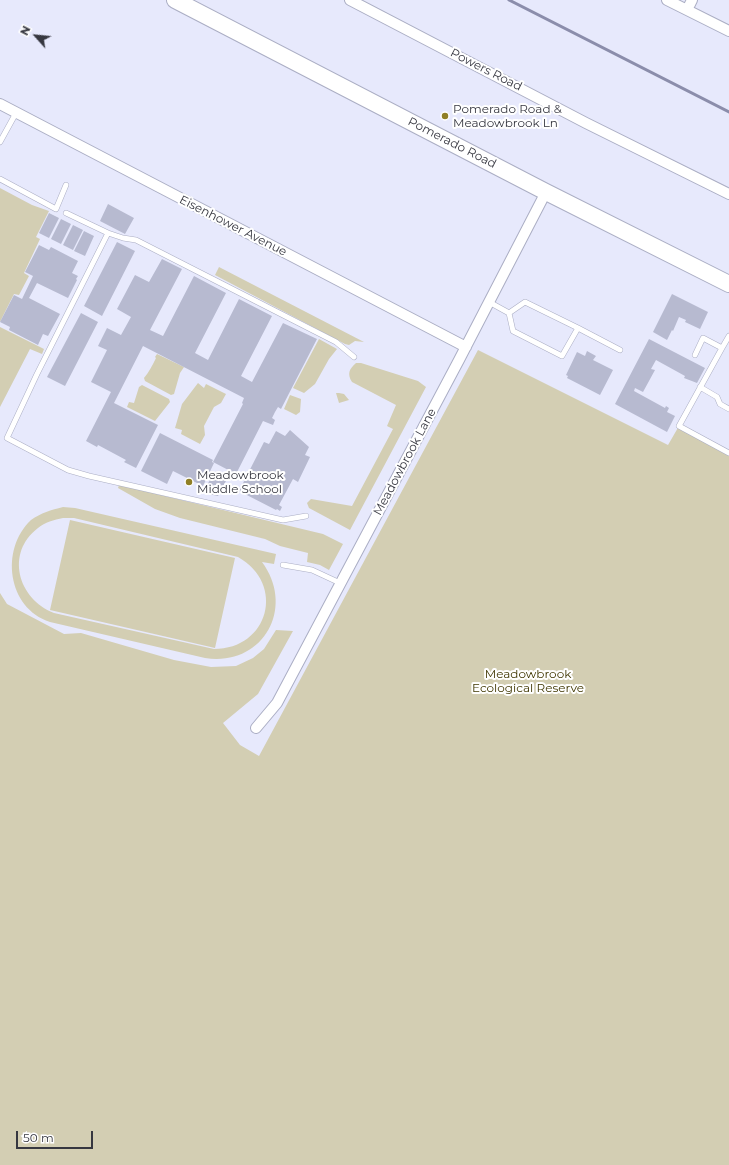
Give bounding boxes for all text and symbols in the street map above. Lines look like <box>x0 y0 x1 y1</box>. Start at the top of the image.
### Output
north arrow <box>16 16 56 56</box>
text: N <box>17 23 34 38</box>
street label: Powers Road <box>448 46 524 94</box>
place label: Pomerado Road & Meadowbrook Ln <box>453 102 562 130</box>
marker: Pomerado Road & Meadowbrook Ln <box>440 111 450 121</box>
street label: Pomerado Road <box>405 114 499 172</box>
street label: Eisenhower Avenue <box>177 193 289 259</box>
street label: Meadowbrook Lane <box>371 406 439 518</box>
place label: Meadowbrook Middle School <box>197 468 284 496</box>
marker: Meadowbrook Middle School <box>184 477 194 487</box>
park label: Meadowbrook Ecological Reserve <box>472 667 584 695</box>
scale bar <box>18 1123 95 1149</box>
text: 50 m <box>23 1130 54 1145</box>

